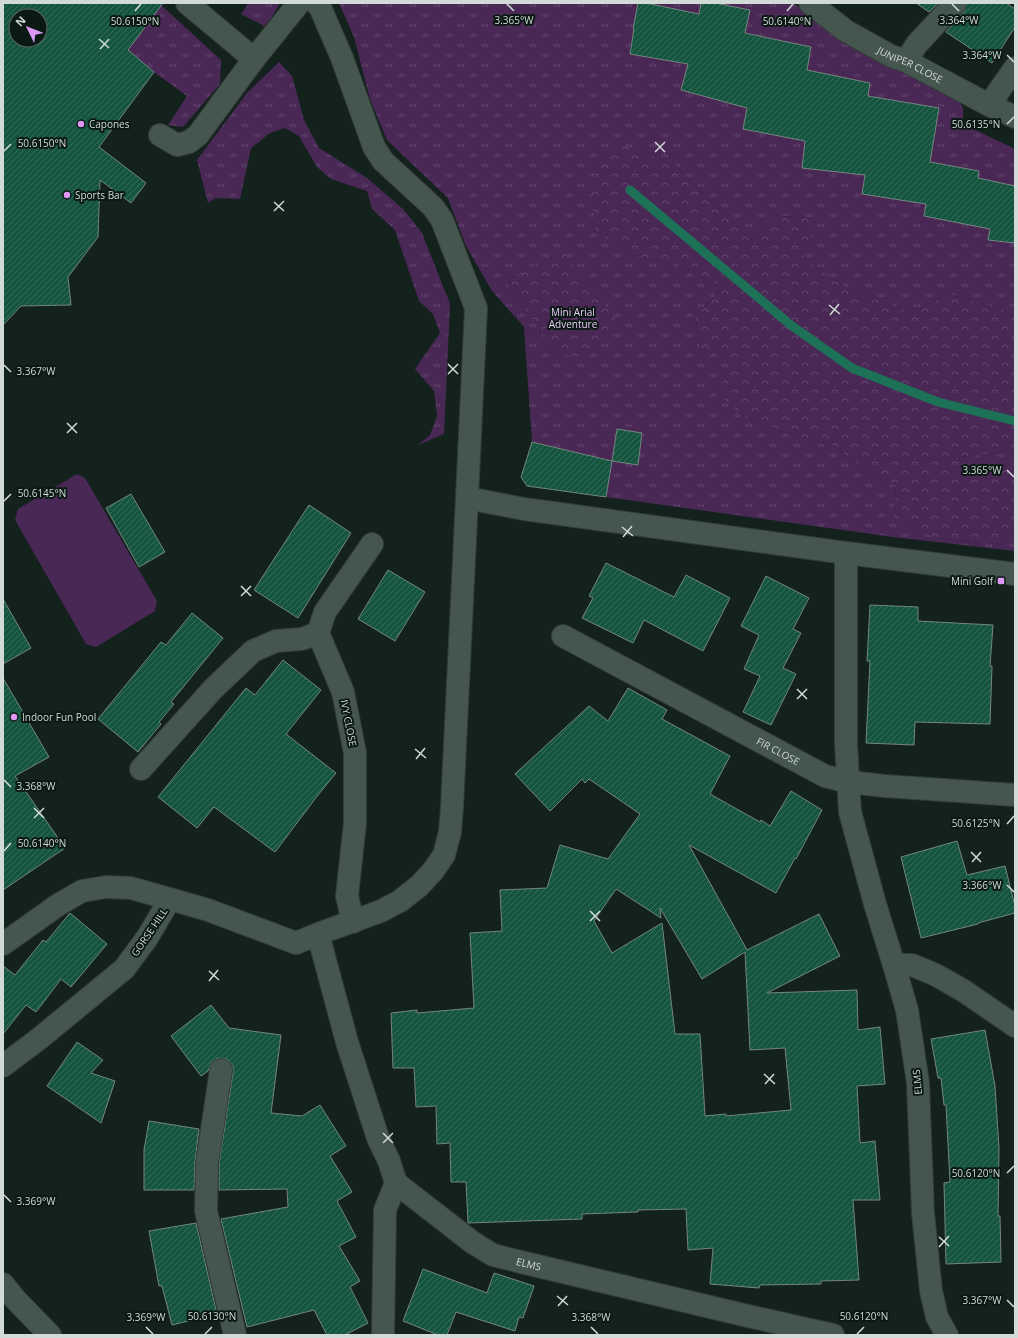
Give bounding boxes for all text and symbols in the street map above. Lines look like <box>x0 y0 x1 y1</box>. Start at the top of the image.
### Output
north arrow <box>8 8 48 48</box>
text: N <box>12 12 29 29</box>
text: 3.365°W <box>494 13 534 27</box>
text: 3.364°W <box>939 13 979 27</box>
text: 50.6150°N <box>111 14 159 28</box>
text: 50.6140°N <box>763 14 811 28</box>
street label: JUNIPER CLOSE <box>874 42 945 86</box>
text: 3.364°W <box>962 48 1002 62</box>
place label: Capones <box>89 117 130 131</box>
text: 50.6135°N <box>952 117 1000 131</box>
marker: Capones <box>76 119 86 129</box>
text: 50.6150°N <box>18 136 66 150</box>
place label: Sports Bar <box>75 188 124 202</box>
marker: Sports Bar <box>62 190 72 200</box>
park label: Mini Arial Adventure <box>549 305 598 331</box>
text: 3.367°W <box>16 364 56 378</box>
text: 3.365°W <box>962 463 1002 477</box>
text: 50.6145°N <box>18 486 66 500</box>
place label: Mini Golf <box>951 574 994 588</box>
marker: Mini Golf <box>996 576 1006 586</box>
street label: IVY CLOSE <box>338 698 360 748</box>
place label: Indoor Fun Pool <box>22 710 96 724</box>
marker: Indoor Fun Pool <box>9 712 19 722</box>
street label: FIR CLOSE <box>754 734 802 768</box>
text: 3.368°W <box>16 779 56 793</box>
text: 50.6125°N <box>952 816 1000 830</box>
text: 50.6140°N <box>18 836 66 850</box>
text: 3.366°W <box>962 878 1002 892</box>
street label: GORSE HILL <box>128 905 170 959</box>
street label: ELMS <box>909 1069 925 1095</box>
text: 50.6120°N <box>952 1166 1000 1180</box>
text: 3.369°W <box>16 1194 56 1208</box>
street label: ELMS <box>515 1254 543 1274</box>
text: 3.367°W <box>962 1293 1002 1307</box>
text: 50.6130°N <box>188 1309 236 1323</box>
text: 50.6120°N <box>840 1309 888 1323</box>
text: 3.369°W <box>126 1310 166 1324</box>
text: 3.368°W <box>571 1310 611 1324</box>

